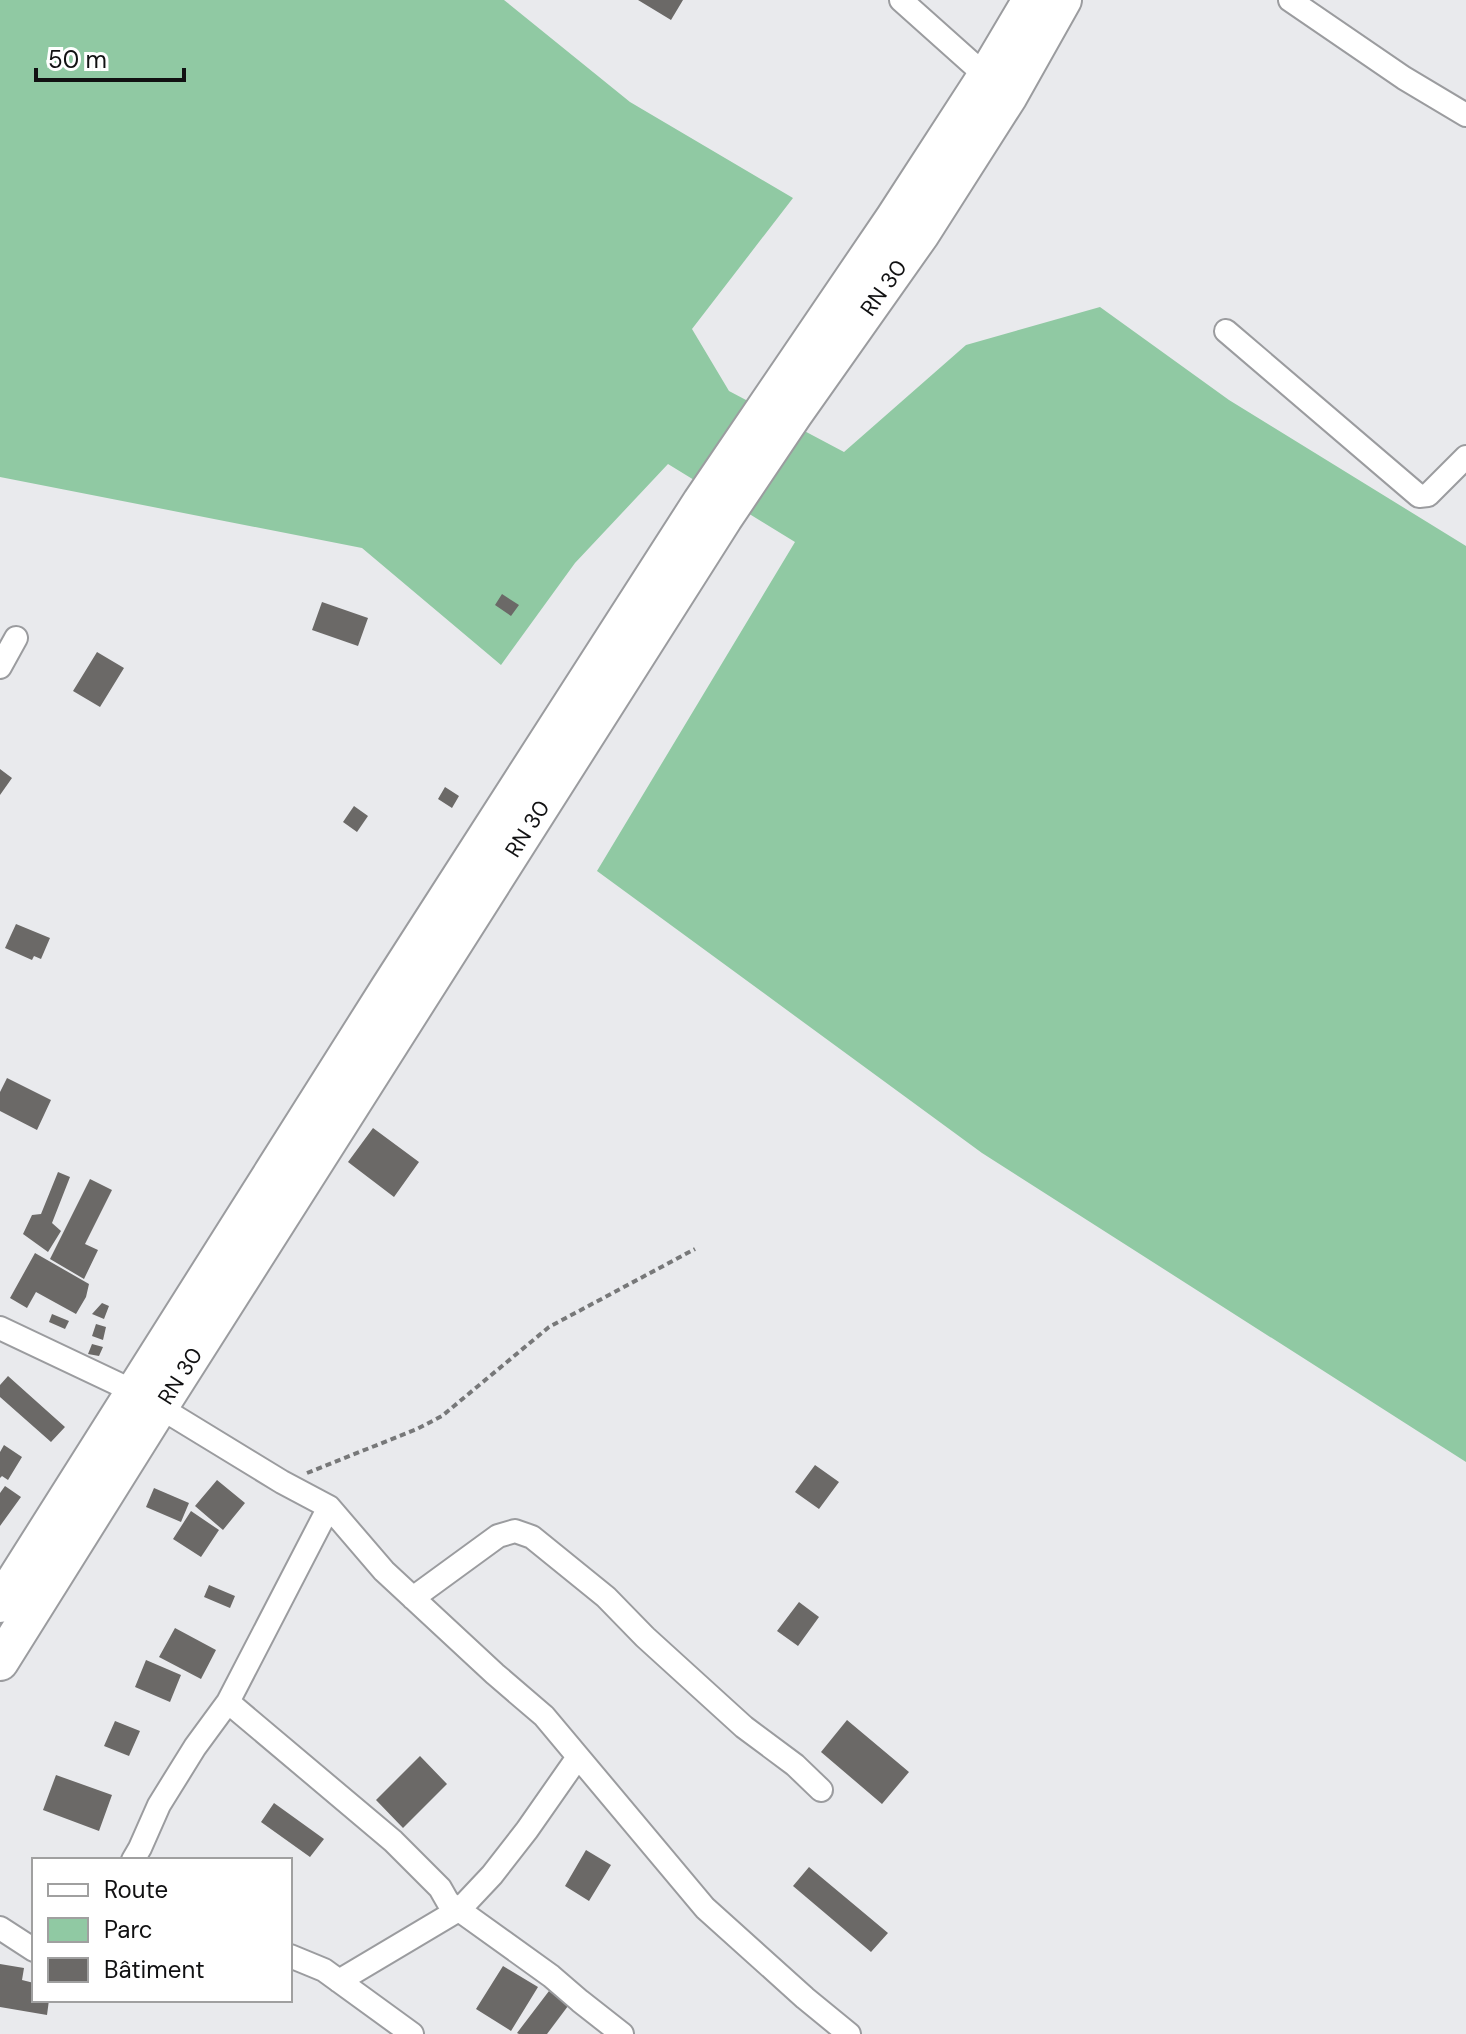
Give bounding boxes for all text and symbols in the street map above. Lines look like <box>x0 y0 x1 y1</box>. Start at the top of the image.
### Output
scale bar <box>36 32 184 82</box>
text: 50 m <box>48 44 107 75</box>
street label: RN 30 <box>854 254 913 322</box>
street label: RN 30 <box>498 795 556 863</box>
street label: RN 30 <box>151 1342 209 1410</box>
legend <box>32 1858 292 2002</box>
text: Route <box>104 1874 168 1905</box>
text: Parc <box>104 1914 153 1945</box>
text: Bâtiment <box>104 1954 205 1985</box>

